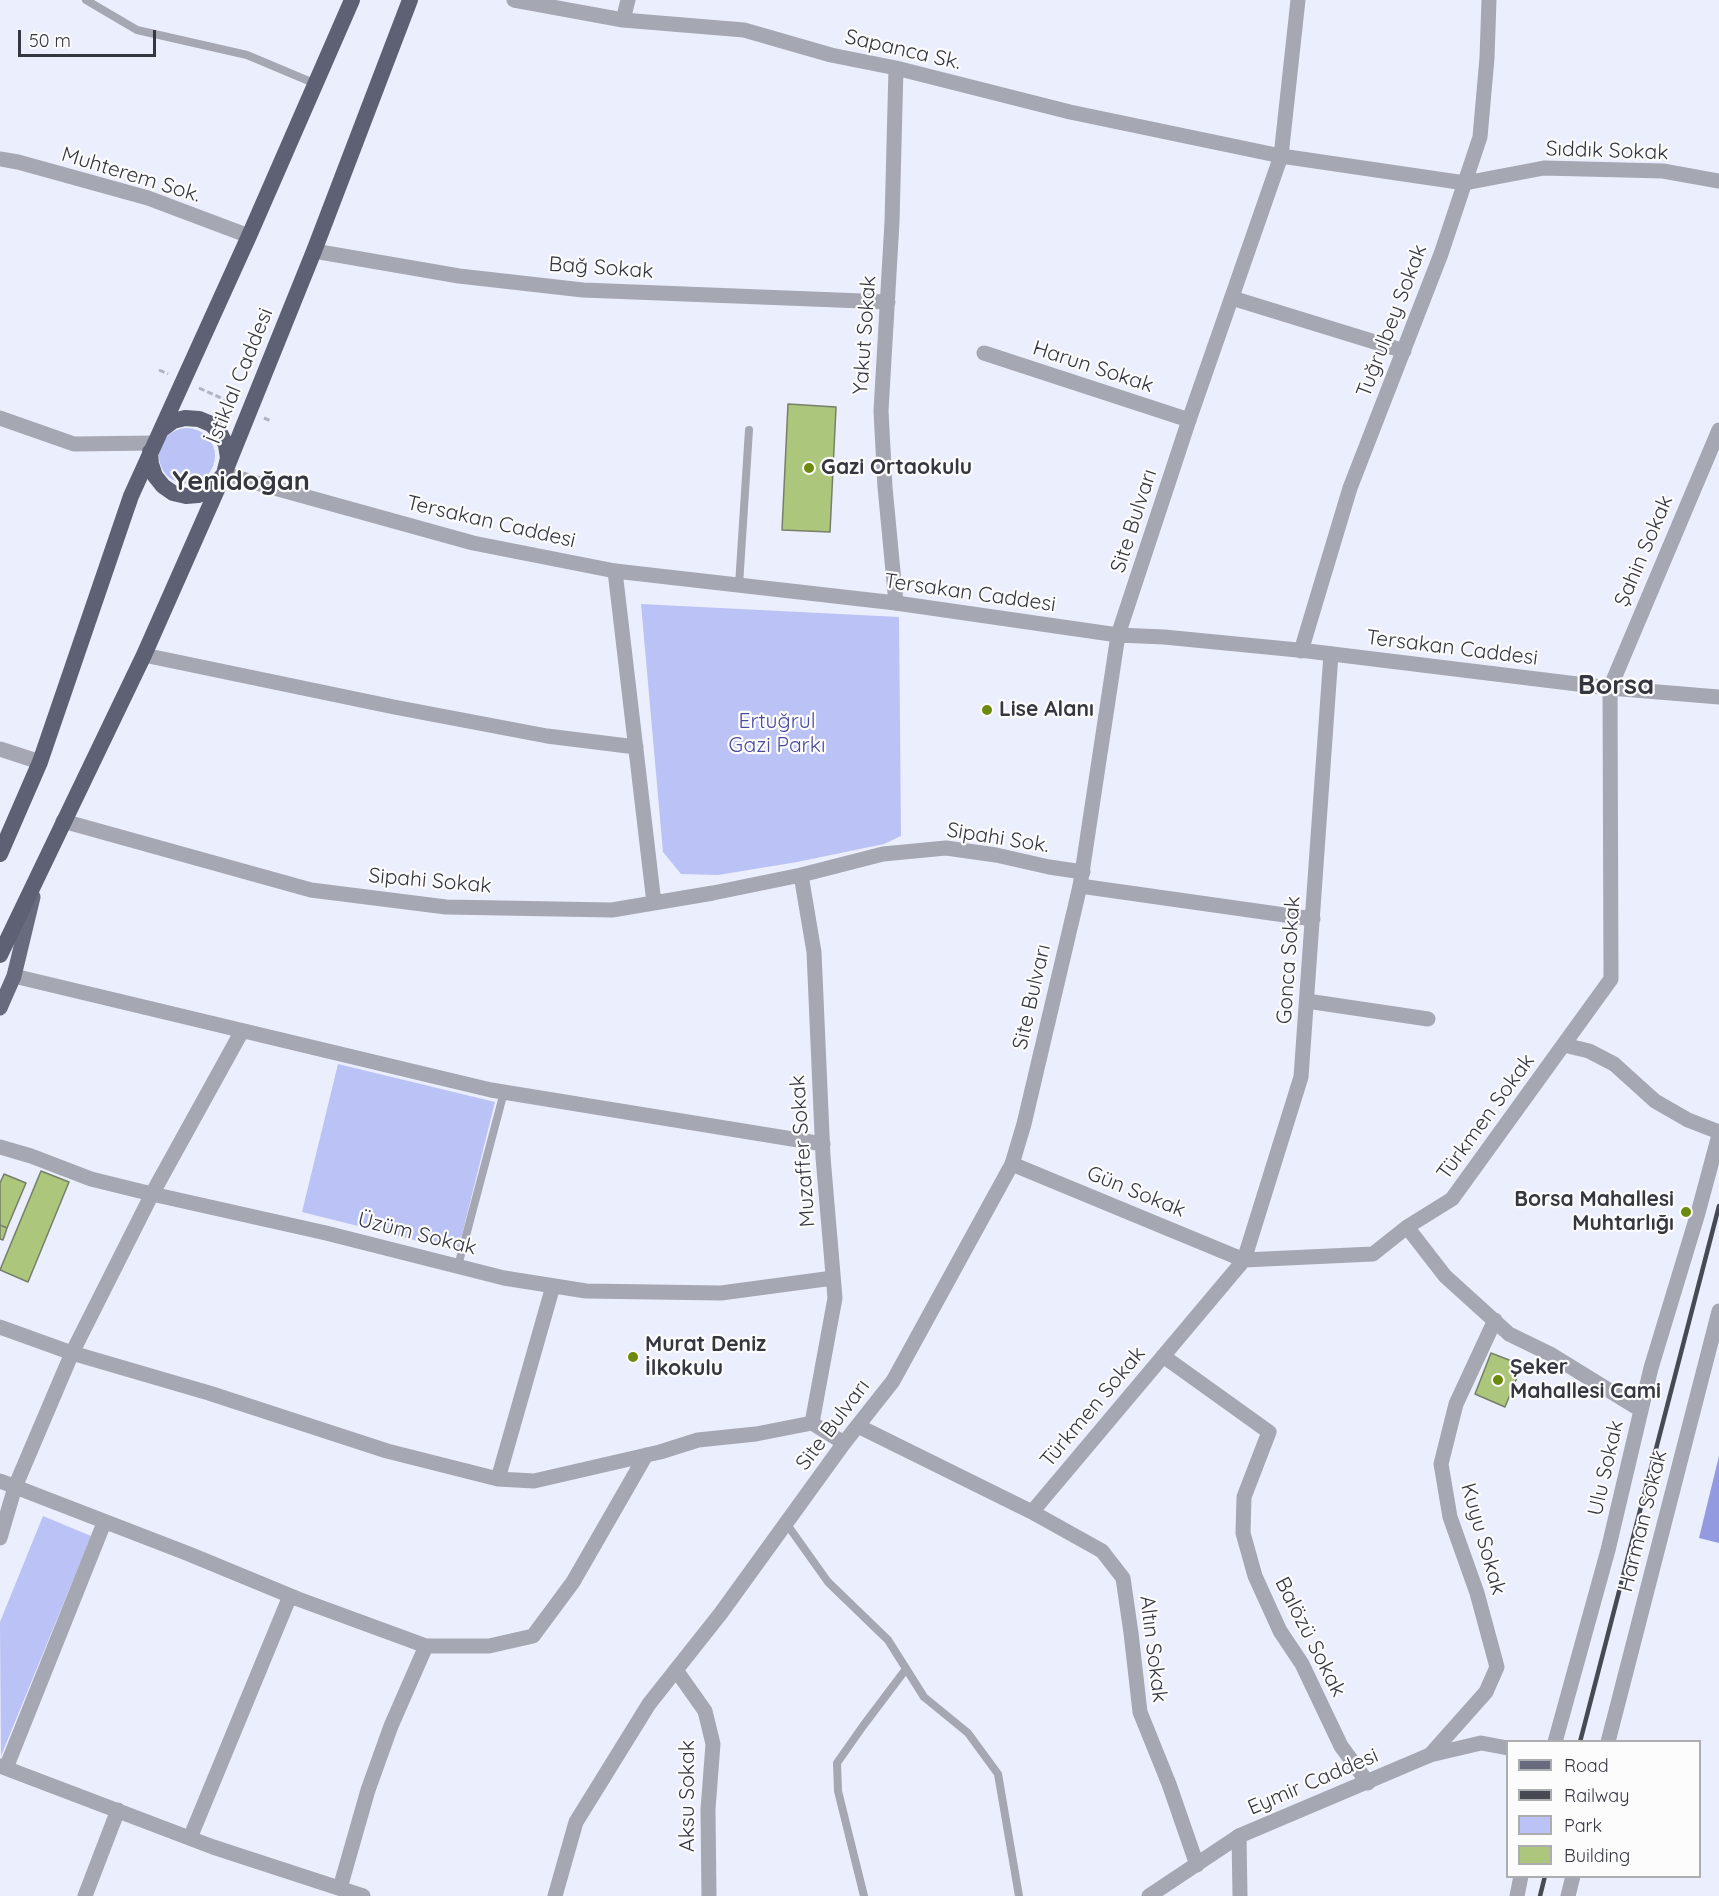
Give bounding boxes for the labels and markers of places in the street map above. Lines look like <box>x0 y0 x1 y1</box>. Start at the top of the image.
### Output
place label: Gazi Ortaokulu <box>821 455 972 481</box>
marker: Gazi Ortaokulu <box>802 461 816 475</box>
place label: Lise Alanı <box>999 697 1094 723</box>
marker: Lise Alanı <box>980 703 994 717</box>
place label: Borsa Mahallesi Muhtarlığı <box>1514 1187 1674 1237</box>
marker: Borsa Mahallesi Muhtarlığı <box>1679 1205 1693 1219</box>
place label: Murat Deniz İlkokulu <box>645 1332 766 1382</box>
marker: Murat Deniz İlkokulu <box>626 1350 640 1364</box>
place label: Şeker Mahallesi Cami <box>1510 1355 1661 1405</box>
marker: Şeker Mahallesi Cami <box>1491 1373 1505 1387</box>

